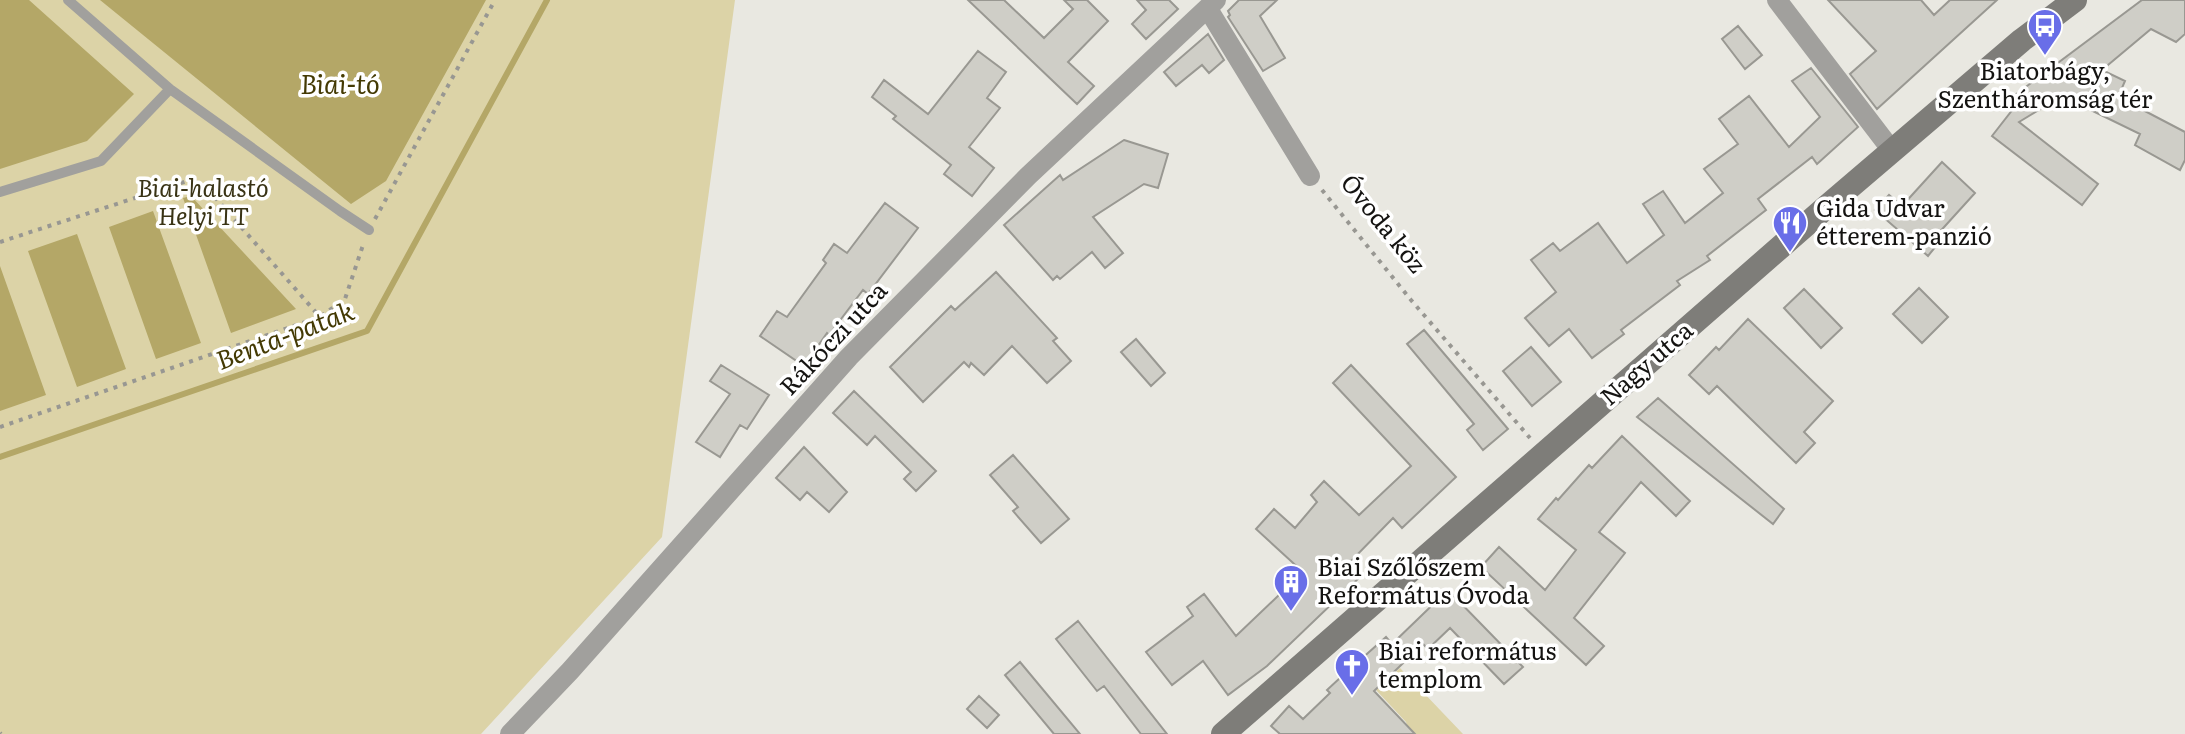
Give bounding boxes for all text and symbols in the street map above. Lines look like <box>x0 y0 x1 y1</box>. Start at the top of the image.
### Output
bus stop icon: Biatorbágy, Szentháromság tér <box>2026 7 2064 57</box>
place label: Biatorbágy, Szentháromság tér <box>1938 52 2153 115</box>
water label: Biai-tó <box>300 63 380 102</box>
street label: Óvoda köz <box>1334 166 1436 280</box>
park label: Biai-halastó Helyi TT <box>137 169 269 232</box>
place label: Gida Udvar étterem-panzió <box>1816 189 1992 252</box>
restaurant icon: Gida Udvar étterem-panzió <box>1771 204 1809 254</box>
street label: Rákóczi utca <box>770 273 894 402</box>
water label: Benta-patak <box>209 289 360 378</box>
street label: Nagy utca <box>1591 312 1699 412</box>
place label: Biai Szőlőszem Református Óvoda <box>1317 548 1530 611</box>
building icon: Biai Szőlőszem Református Óvoda <box>1272 563 1310 613</box>
place label: Biai református templom <box>1378 632 1557 695</box>
church icon: Biai református templom <box>1333 647 1371 697</box>

